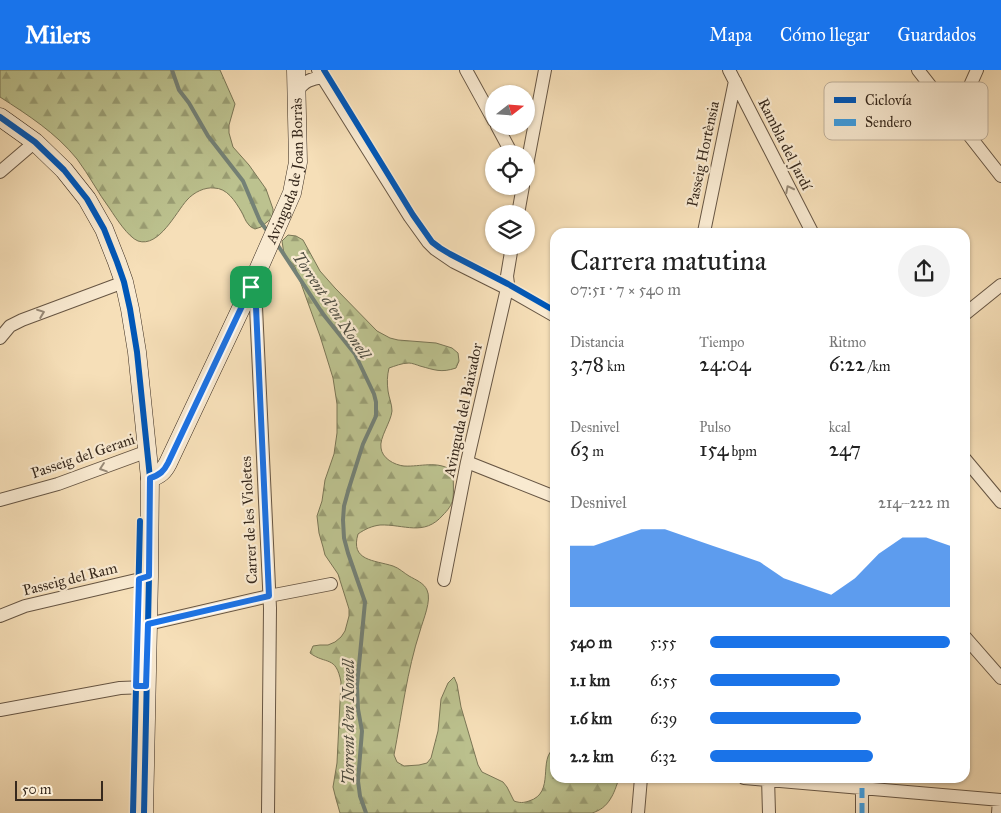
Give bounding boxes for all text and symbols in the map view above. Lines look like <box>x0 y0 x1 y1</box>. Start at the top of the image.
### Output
text: Milers <box>25 20 91 50</box>
text: Mapa <box>709 24 752 46</box>
text: Cómo llegar <box>780 24 870 46</box>
text: Guardados <box>898 24 976 46</box>
legend <box>824 82 988 140</box>
north arrow <box>485 85 535 135</box>
map controls <box>485 85 535 255</box>
text: Ciclovía <box>865 92 912 109</box>
street label: Rambla del Jardí <box>753 95 816 194</box>
street label: Avinguda de Joan Borràs <box>261 98 307 247</box>
street label: Passeig Hortènsia <box>683 99 723 209</box>
text: Sendero <box>865 114 912 131</box>
button: locate <box>485 145 535 195</box>
one-way arrow <box>785 185 796 194</box>
button: layers <box>485 205 535 255</box>
text: Carrera matutina <box>570 243 767 278</box>
button: share <box>898 245 950 297</box>
water label: Torrent d'en Nonell <box>289 248 375 364</box>
pin <box>230 266 272 308</box>
icon: arrive <box>237 273 265 301</box>
text: 07:51 · 7 × 540 m <box>570 280 681 299</box>
one-way arrow <box>36 309 44 319</box>
text: Distancia <box>570 334 624 351</box>
text: Tiempo <box>699 334 744 351</box>
text: Ritmo <box>829 334 866 351</box>
street label: Avinguda del Baixador <box>440 341 486 480</box>
text: 3.78 <box>570 351 604 377</box>
text: 24:04 <box>699 351 751 377</box>
text: 6:22 <box>829 351 865 377</box>
text: km <box>604 358 625 375</box>
text: /km <box>865 358 890 375</box>
text: Desnivel <box>570 419 619 436</box>
text: Pulso <box>699 419 731 436</box>
text: kcal <box>829 419 851 436</box>
street label: Passeig del Gerani <box>29 430 137 482</box>
text: 63 <box>570 436 589 462</box>
text: 154 <box>699 436 728 462</box>
text: 247 <box>829 436 861 462</box>
text: m <box>589 443 604 460</box>
text: bpm <box>728 443 757 460</box>
street label: Carrer de les Violetes <box>237 456 261 584</box>
one-way arrow <box>99 462 107 472</box>
text: Desnivel <box>570 493 626 512</box>
text: 214–222 m <box>878 493 950 512</box>
street label: Passeig del Ram <box>21 558 119 599</box>
text: 540 m <box>570 633 612 652</box>
text: 5:55 <box>650 633 676 652</box>
water label: Torrent d'en Nonell <box>339 658 358 785</box>
text: 1.1 km <box>570 671 610 690</box>
text: 6:55 <box>650 671 677 690</box>
text: 1.6 km <box>570 709 612 728</box>
text: 6:39 <box>650 709 677 728</box>
text: 2.2 km <box>570 747 614 766</box>
text: 6:32 <box>650 747 677 766</box>
scale bar <box>15 778 102 801</box>
text: 50 m <box>22 781 51 798</box>

